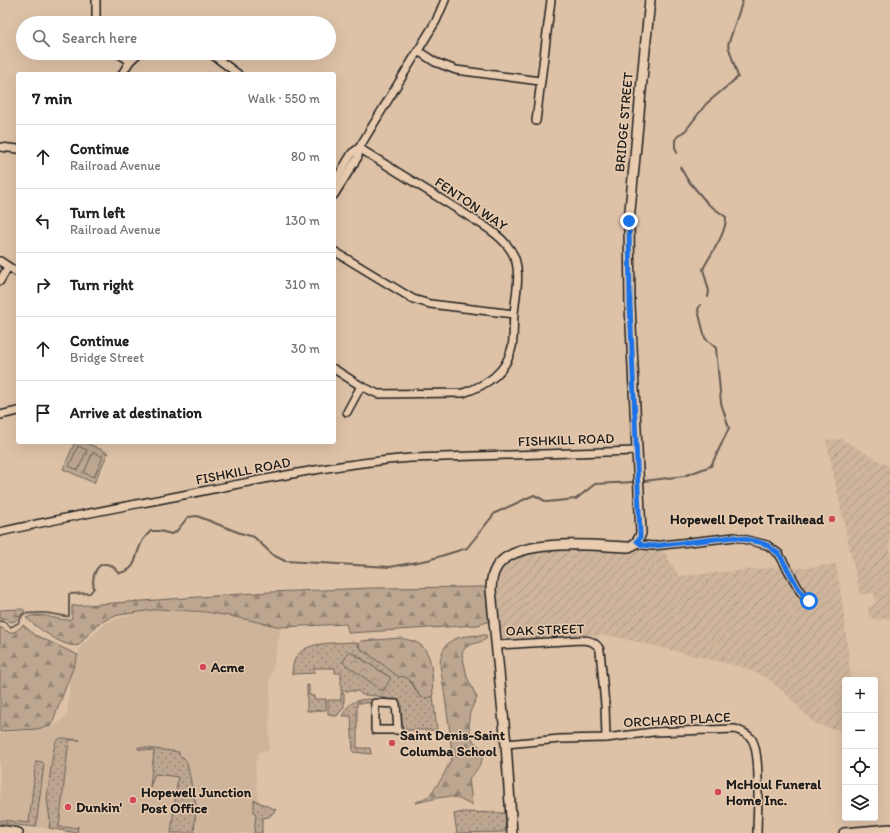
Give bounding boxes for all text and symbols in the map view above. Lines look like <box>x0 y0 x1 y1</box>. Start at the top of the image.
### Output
search box <box>16 16 336 60</box>
icon: search <box>30 27 52 49</box>
text: Search here <box>62 29 137 47</box>
street label: BRIDGE STREET <box>611 71 637 173</box>
text: 7 min <box>32 88 72 108</box>
text: Walk · 550 m <box>248 91 320 106</box>
text: Continue <box>70 140 129 158</box>
icon: ahead <box>32 146 54 168</box>
text: 80 m <box>291 149 320 164</box>
text: Railroad Avenue <box>70 158 161 173</box>
street label: FENTON WAY <box>431 174 511 234</box>
text: Turn left <box>70 204 125 222</box>
icon: left <box>32 210 54 232</box>
route end <box>620 212 638 230</box>
text: 130 m <box>285 213 320 228</box>
text: Railroad Avenue <box>70 222 161 237</box>
icon: right <box>32 274 54 296</box>
text: Turn right <box>70 276 134 294</box>
text: 310 m <box>285 277 320 292</box>
text: Continue <box>70 332 129 350</box>
icon: ahead <box>32 338 54 360</box>
text: 30 m <box>291 341 320 356</box>
text: Bridge Street <box>70 350 144 365</box>
icon: arrive <box>32 402 54 424</box>
text: Arrive at destination <box>70 404 202 422</box>
street label: FISHKILL ROAD <box>518 430 615 450</box>
street label: FISHKILL ROAD <box>194 453 292 489</box>
place label: Hopewell Depot Trailhead <box>670 511 824 528</box>
marker: Hopewell Depot Trailhead <box>827 514 837 524</box>
route start <box>800 592 818 610</box>
street label: OAK STREET <box>505 620 585 640</box>
place label: Acme <box>210 659 245 676</box>
marker: Acme <box>198 662 208 672</box>
map controls <box>842 677 878 821</box>
button: + <box>842 677 878 713</box>
street label: ORCHARD PLACE <box>623 709 731 731</box>
button: − <box>842 713 878 749</box>
place label: Saint Denis-Saint Columba School <box>400 727 506 760</box>
marker: Saint Denis-Saint Columba School <box>387 738 397 748</box>
button: locate <box>842 749 878 785</box>
place label: McHoul Funeral Home Inc. <box>726 776 822 809</box>
place label: Hopewell Junction Post Office <box>141 784 252 817</box>
button: layers <box>842 785 878 821</box>
marker: McHoul Funeral Home Inc. <box>713 787 723 797</box>
marker: Hopewell Junction Post Office <box>128 795 138 805</box>
place label: Dunkin' <box>76 799 123 816</box>
marker: Dunkin' <box>63 802 73 812</box>

